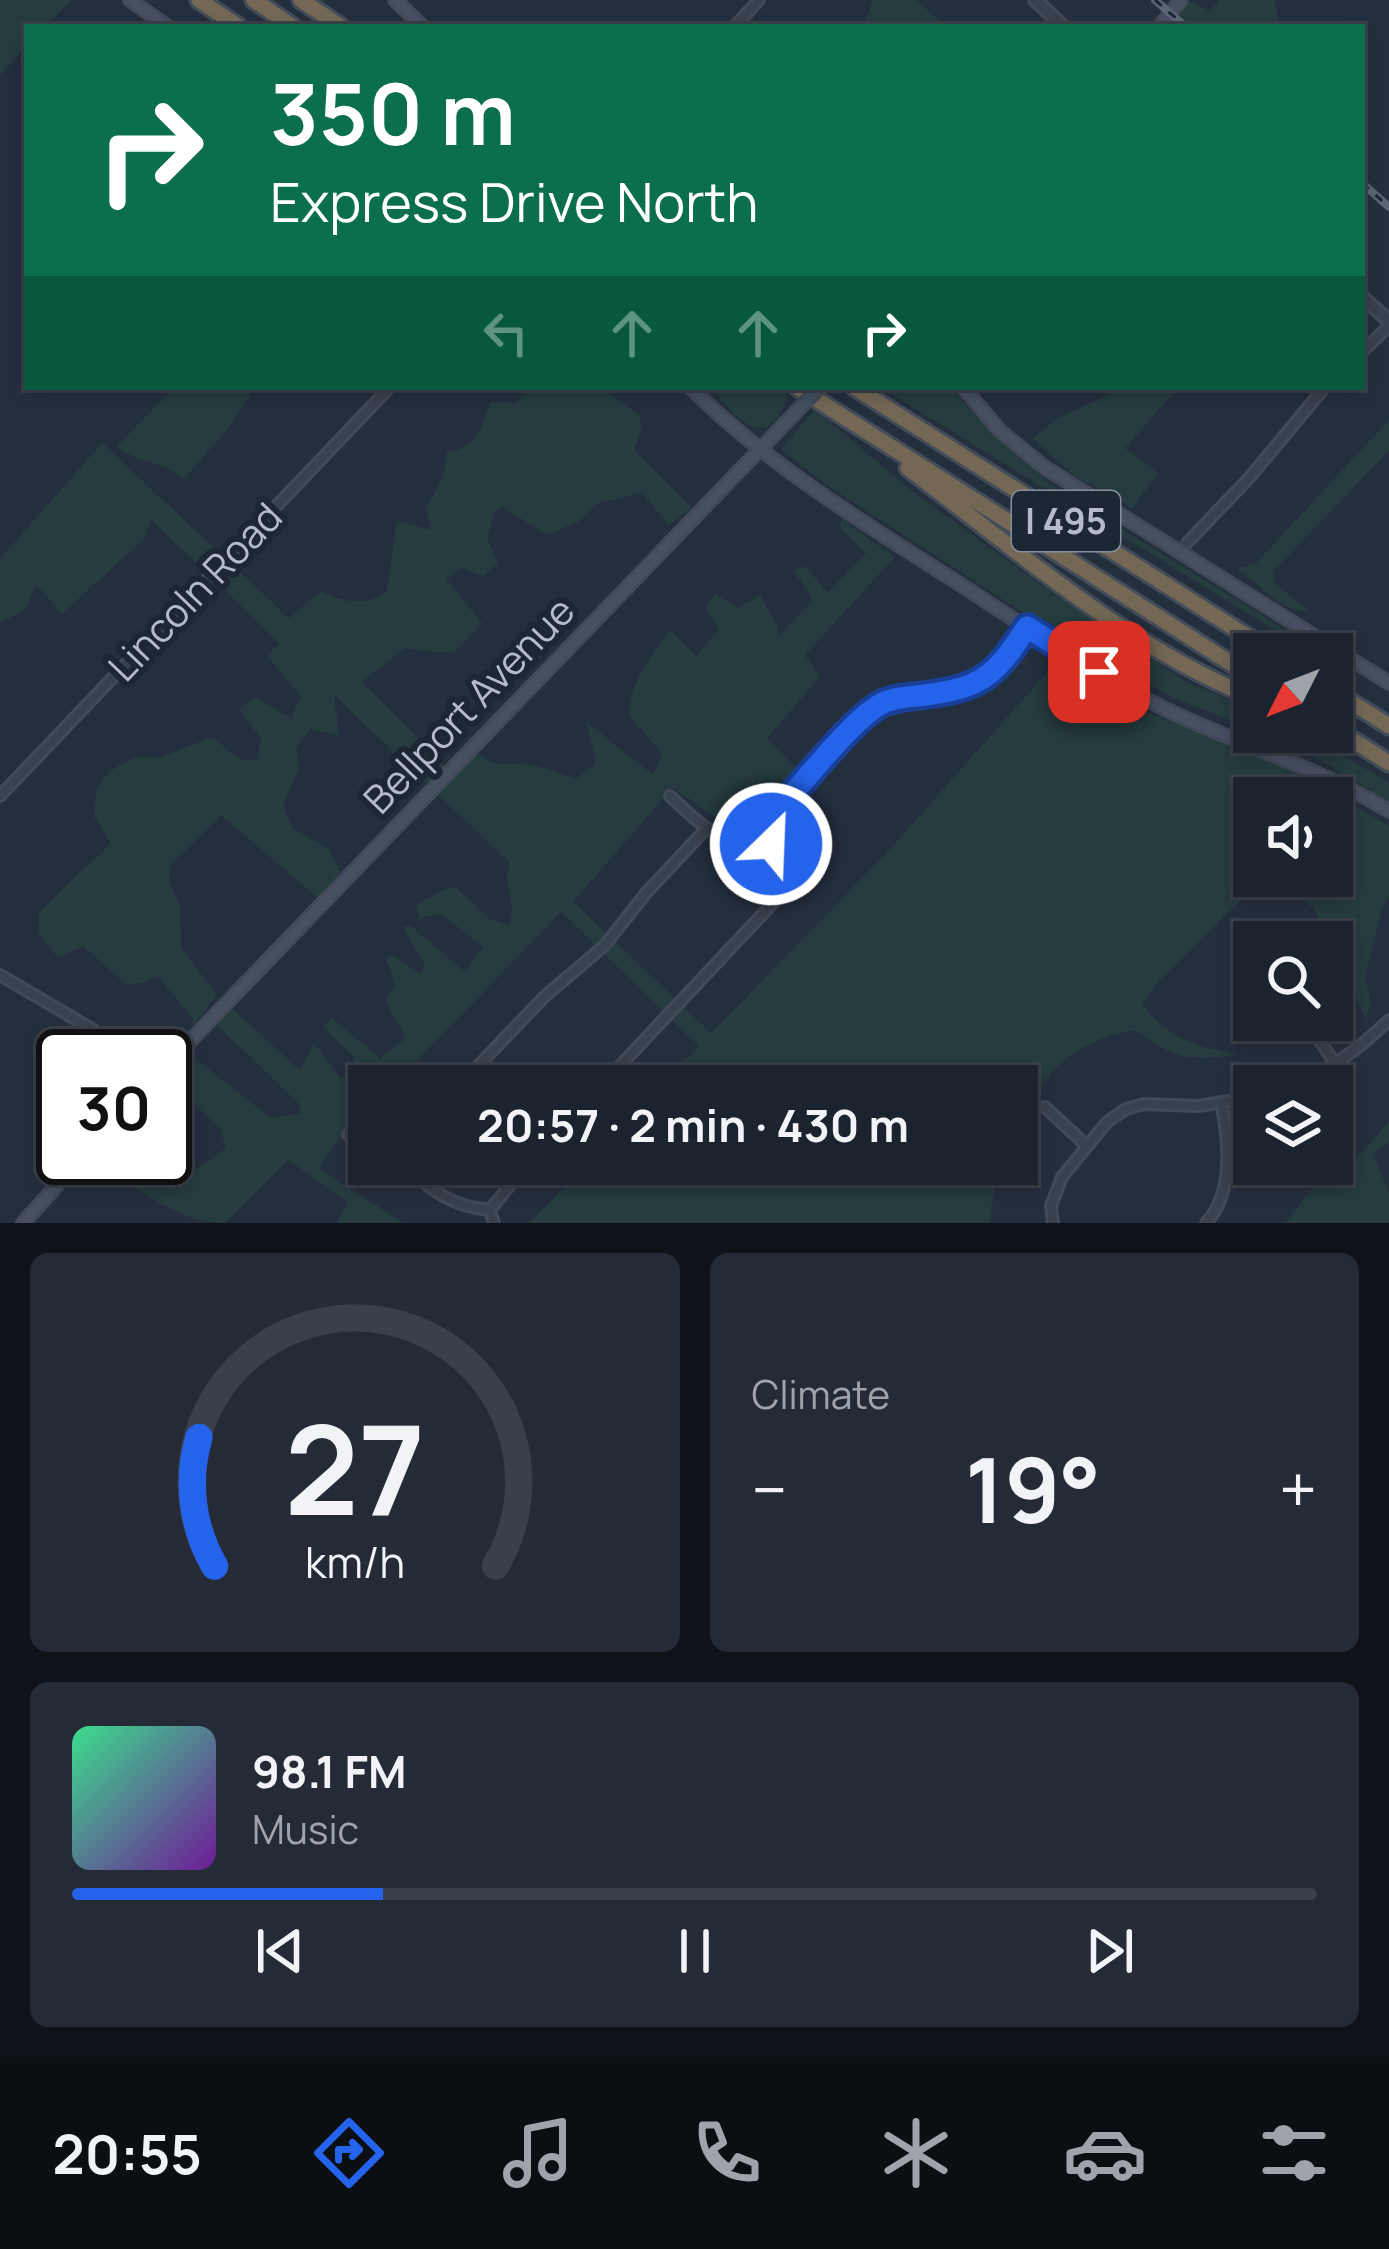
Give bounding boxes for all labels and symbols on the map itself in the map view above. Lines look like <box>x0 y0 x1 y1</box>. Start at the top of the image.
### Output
street label: Lincoln Road <box>95 490 293 692</box>
road number: I 495 <box>1012 491 1120 551</box>
street label: Bellport Avenue <box>351 584 586 825</box>
pin <box>1048 621 1150 723</box>
north arrow <box>1233 633 1353 753</box>
position arrow <box>708 781 834 907</box>
speed limit sign: 30 <box>36 1029 192 1185</box>

